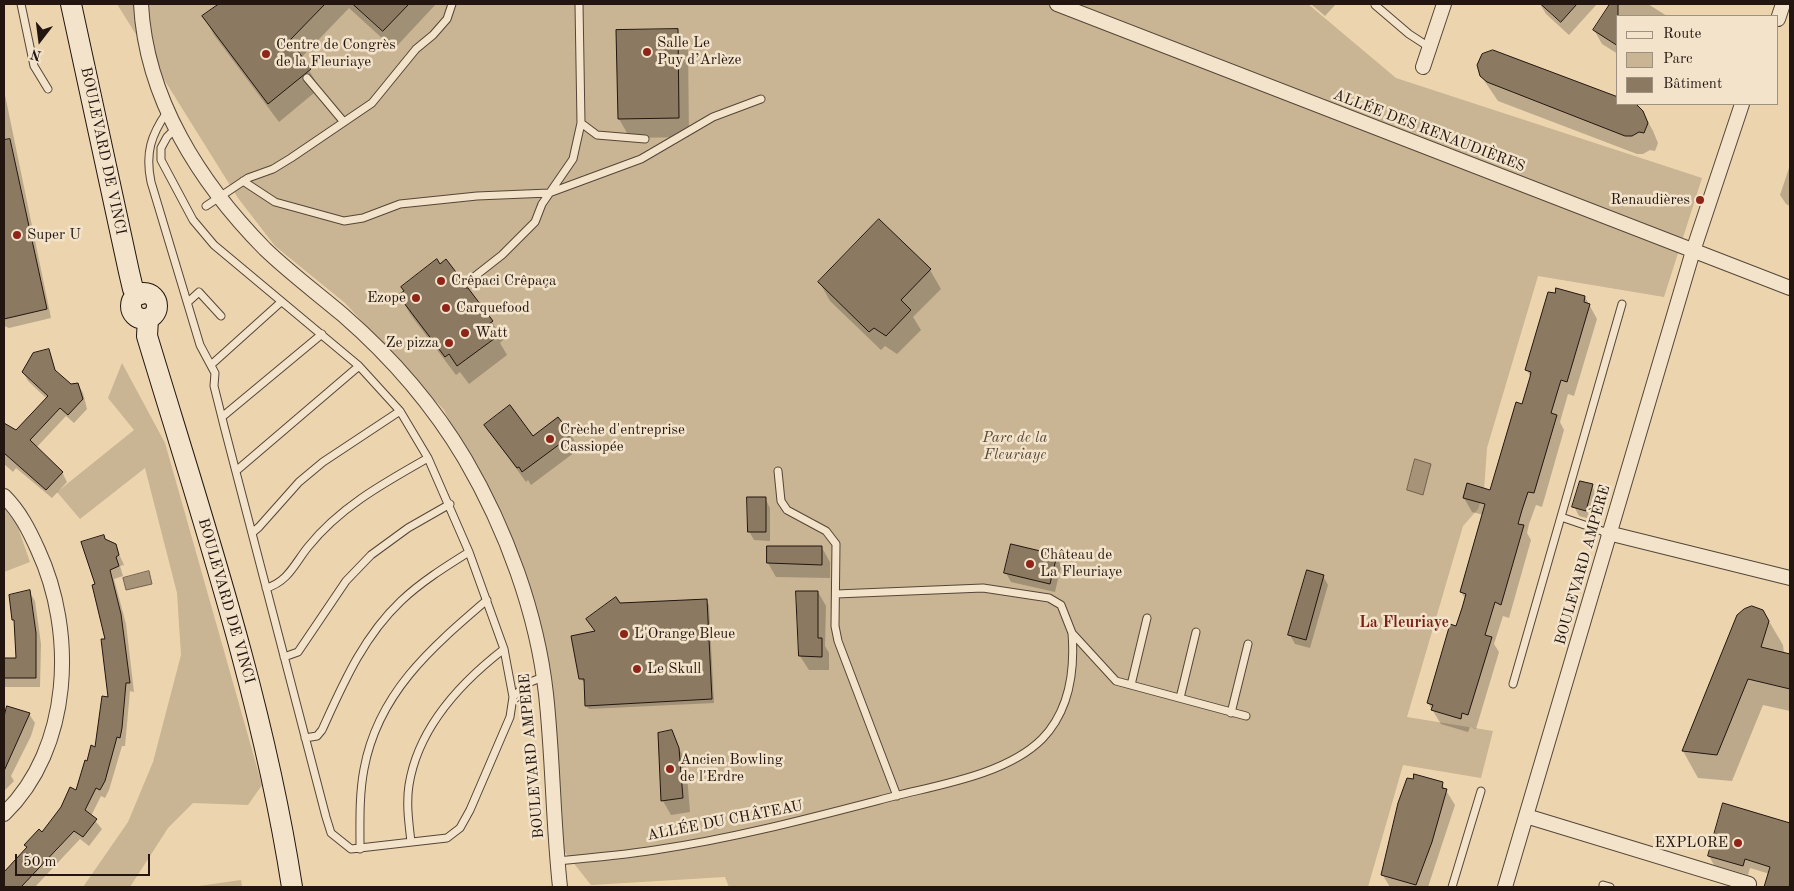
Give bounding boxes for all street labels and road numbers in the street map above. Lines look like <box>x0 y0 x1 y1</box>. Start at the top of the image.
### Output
street label: BOULEVARD DE VINCI <box>76 65 130 237</box>
street label: ALLÉE DES RENAUDIÈRES <box>1330 86 1528 176</box>
street label: BOULEVARD AMPÈRE <box>1552 483 1614 647</box>
street label: BOULEVARD DE VINCI <box>194 516 258 686</box>
street label: BOULEVARD AMPÈRE <box>516 673 548 839</box>
street label: ALLÉE DU CHÂTEAU <box>646 797 804 845</box>

